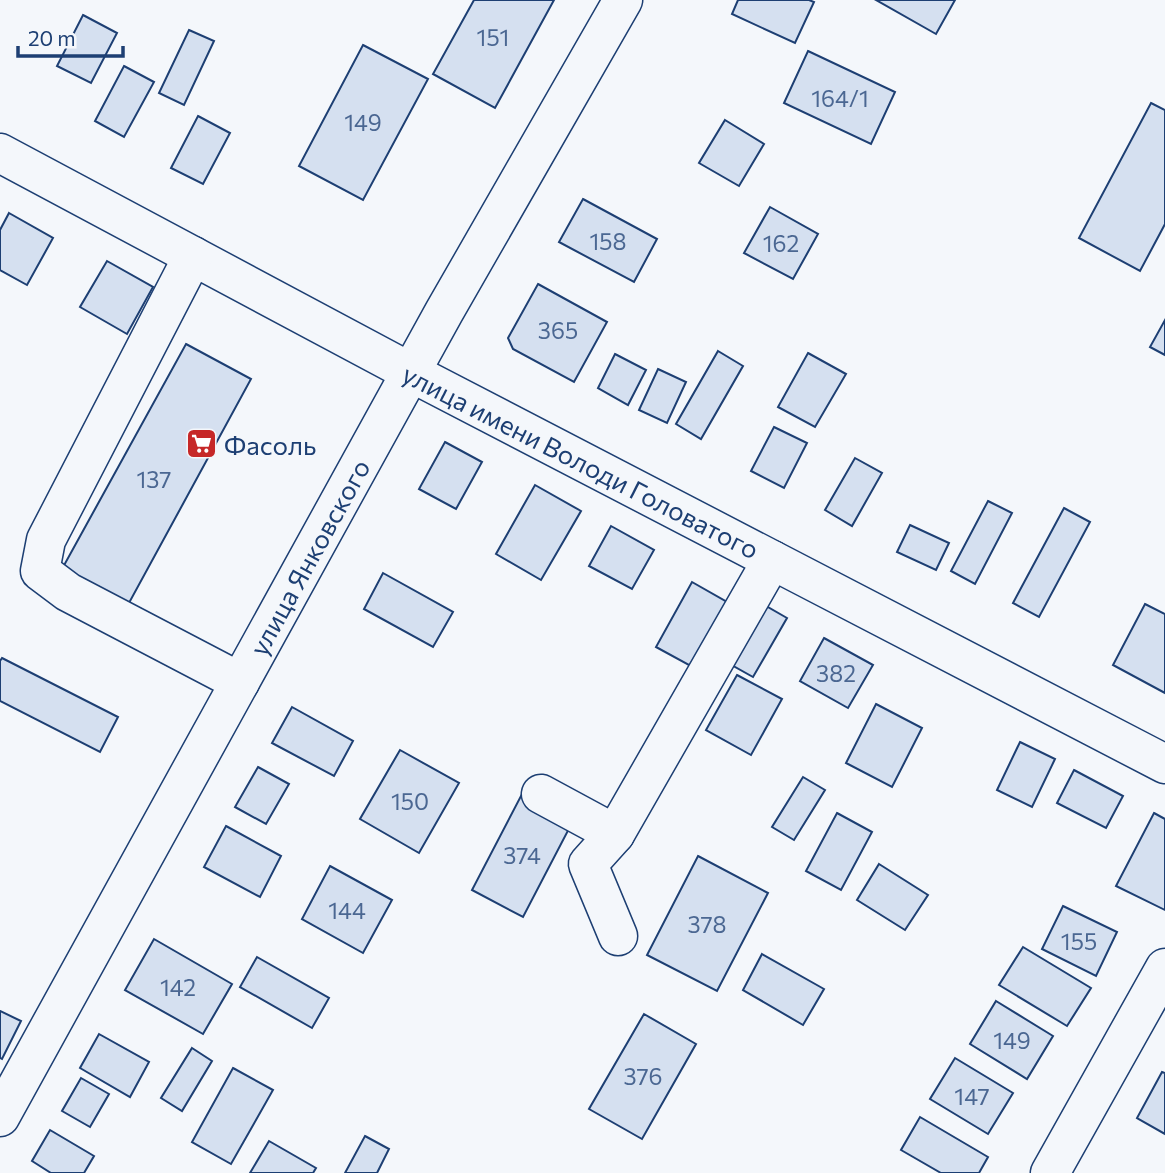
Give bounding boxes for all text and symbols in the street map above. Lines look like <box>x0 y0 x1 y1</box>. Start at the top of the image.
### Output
scale bar <box>18 14 122 58</box>
house number: 151 <box>477 23 509 51</box>
text: 20 m <box>28 25 76 50</box>
house number: 164/1 <box>811 84 869 112</box>
house number: 149 <box>344 108 382 136</box>
house number: 158 <box>589 227 627 255</box>
house number: 162 <box>763 229 799 257</box>
house number: 365 <box>538 316 578 344</box>
street label: улица имени Володи Головатого <box>398 357 764 565</box>
supermarket icon: Фасоль <box>184 427 218 461</box>
place label: Фасоль <box>224 429 316 460</box>
street label: улица Янковского <box>242 454 376 660</box>
house number: 137 <box>136 465 172 493</box>
house number: 382 <box>816 659 856 687</box>
house number: 150 <box>391 787 429 815</box>
house number: 374 <box>503 841 541 869</box>
house number: 144 <box>328 896 366 924</box>
house number: 378 <box>687 910 727 938</box>
house number: 155 <box>1061 927 1097 955</box>
house number: 142 <box>160 973 196 1001</box>
house number: 149 <box>993 1026 1031 1054</box>
house number: 376 <box>623 1062 663 1090</box>
house number: 147 <box>954 1082 990 1110</box>

